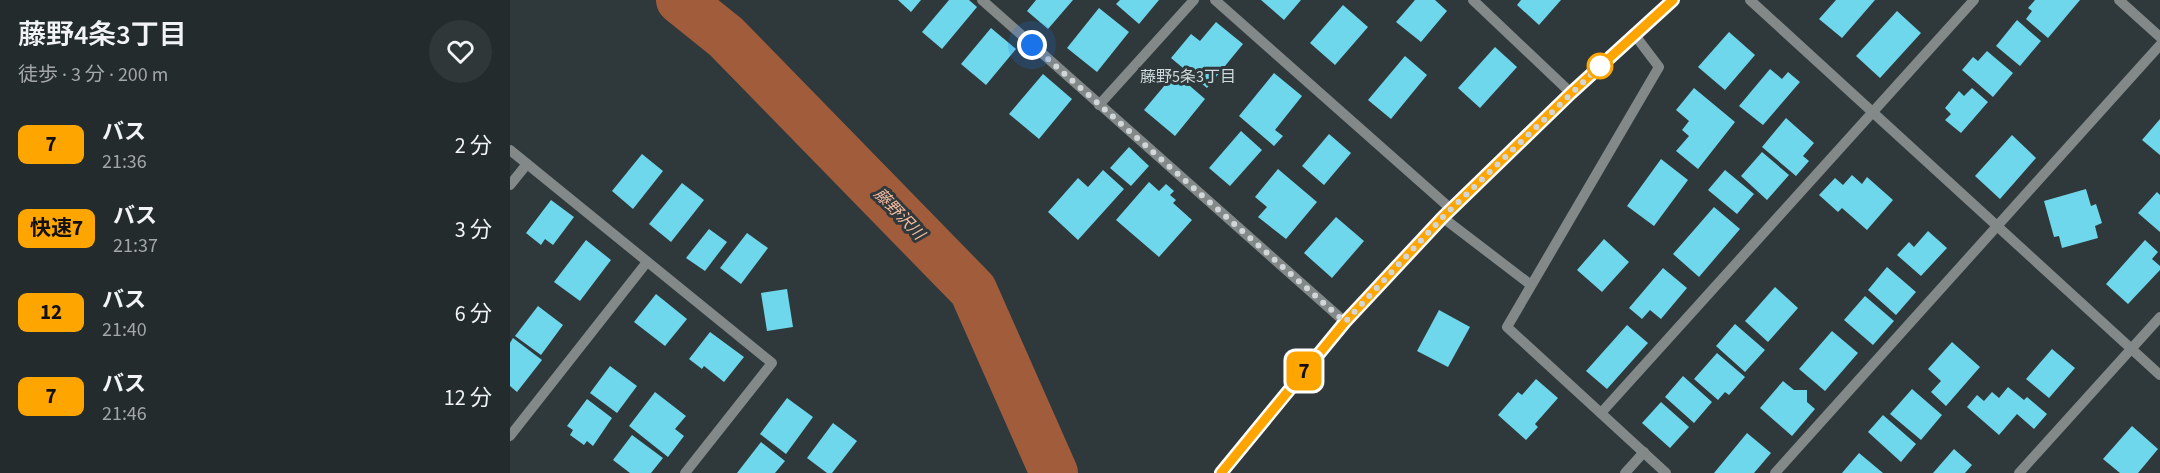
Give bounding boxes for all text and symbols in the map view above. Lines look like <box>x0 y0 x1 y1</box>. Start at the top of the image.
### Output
text: 藤野4条3丁目 <box>18 15 187 55</box>
button: heart <box>429 20 492 83</box>
your location <box>1017 30 1047 60</box>
unlabelled marker <box>1587 53 1613 79</box>
text: 徒歩 · 3 分 · 200 m <box>18 61 168 89</box>
district label: 藤野5条3丁目 <box>1140 66 1236 88</box>
text: バス <box>102 116 146 148</box>
text: 7 <box>45 129 57 159</box>
text: 2 分 <box>455 130 492 162</box>
text: 21:36 <box>102 148 147 176</box>
water label: 藤野沢川 <box>869 183 931 246</box>
text: バス <box>113 200 157 232</box>
text: 快速7 <box>30 213 83 243</box>
text: 3 分 <box>455 214 492 246</box>
text: 21:37 <box>113 232 158 260</box>
text: バス <box>102 284 146 316</box>
text: 12 <box>40 297 62 327</box>
text: 6 分 <box>455 298 492 330</box>
text: 21:40 <box>102 316 147 344</box>
line badge: 7 <box>1284 352 1324 391</box>
text: 7 <box>1298 356 1310 386</box>
text: バス <box>102 368 146 400</box>
text: 7 <box>45 381 57 411</box>
text: 12 分 <box>444 382 492 414</box>
text: 21:46 <box>102 400 147 428</box>

